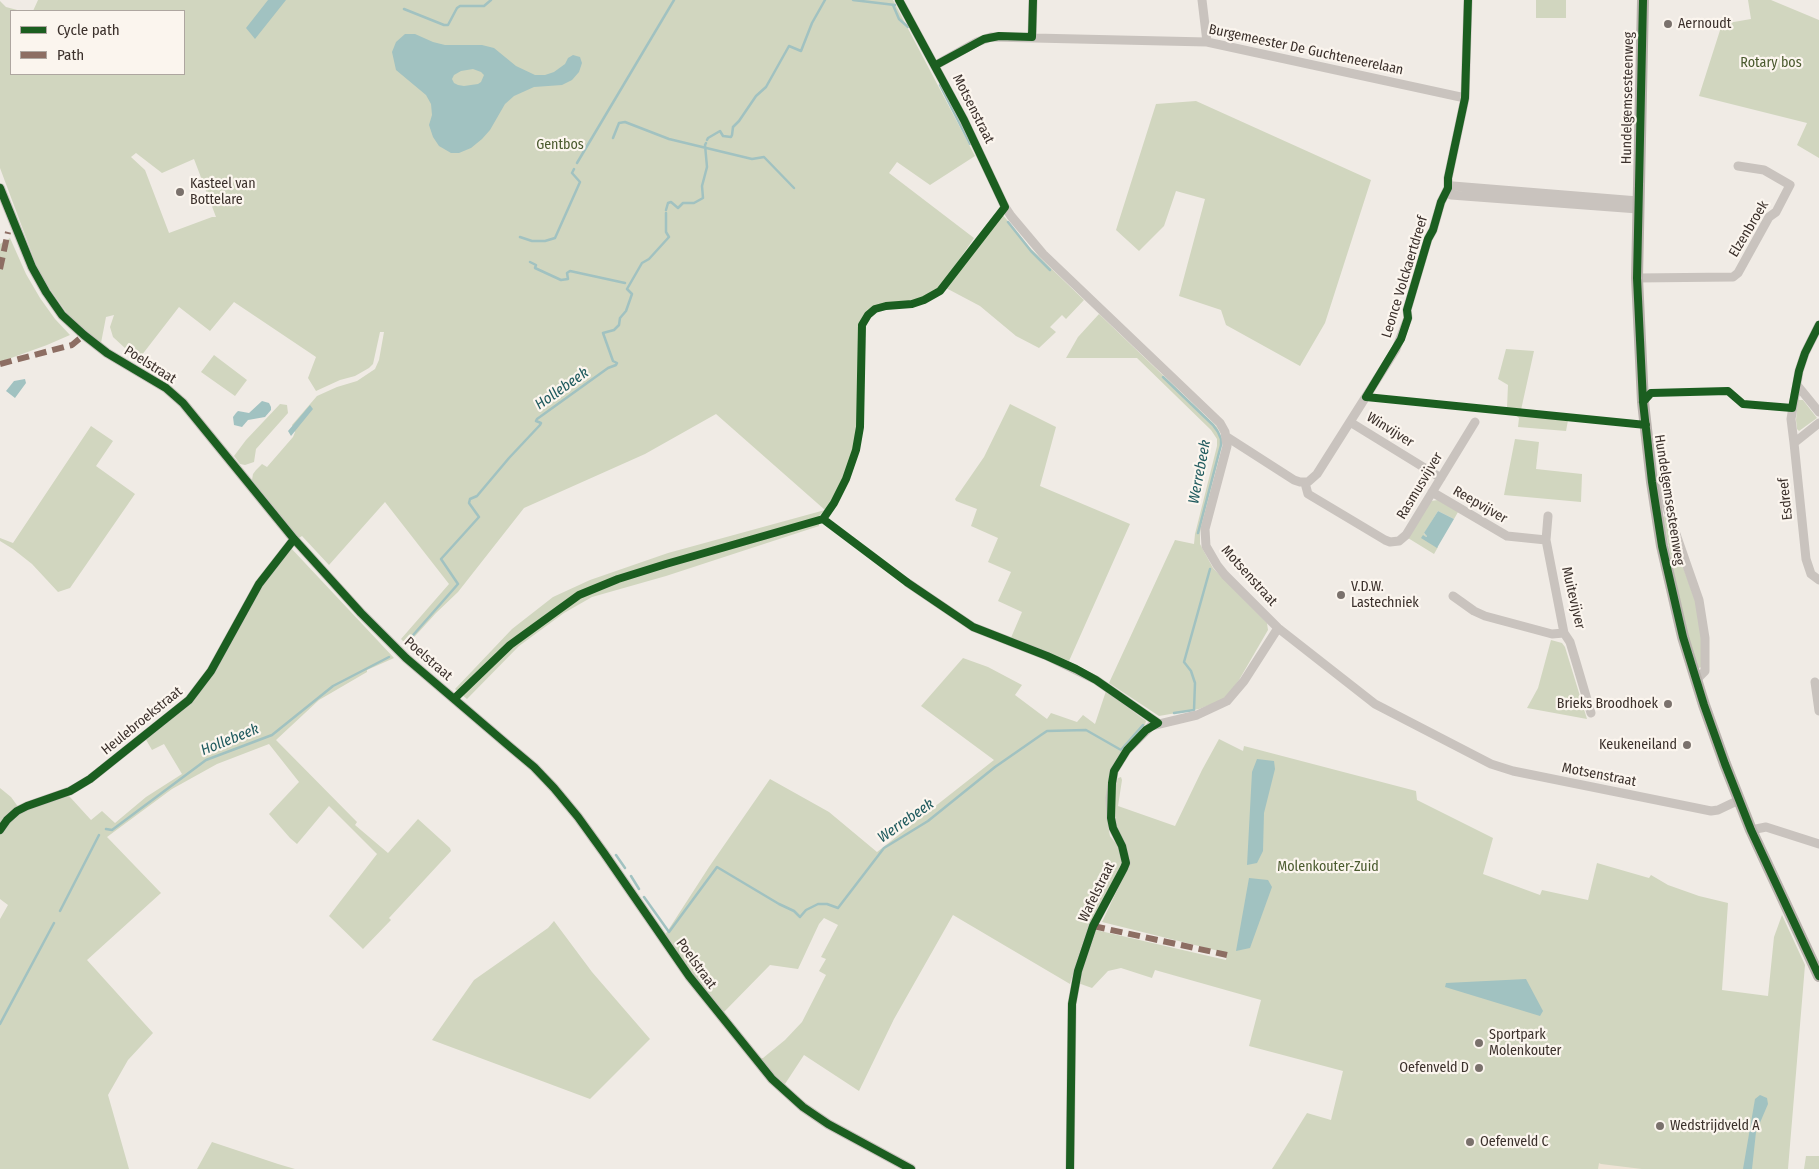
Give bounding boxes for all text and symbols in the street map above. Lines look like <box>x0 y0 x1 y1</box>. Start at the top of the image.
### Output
legend <box>10 10 185 75</box>
place label: Aernoudt <box>1678 16 1731 32</box>
marker: Aernoudt <box>1662 18 1674 30</box>
text: Cycle path <box>57 21 120 39</box>
street label: Burgemeester De Guchteneerelaan <box>1207 21 1405 79</box>
street label: Hundelgemsesteenweg <box>1618 32 1638 164</box>
text: Path <box>57 46 84 64</box>
park label: Rotary bos <box>1740 55 1802 71</box>
street label: Motsenstraat <box>948 72 998 146</box>
park label: Gentbos <box>536 137 584 153</box>
place label: Kasteel van Bottelare <box>190 176 256 208</box>
marker: Kasteel van Bottelare <box>174 186 186 198</box>
street label: Elzenbroek <box>1726 198 1772 260</box>
street label: Leonce Volckaertdreef <box>1378 214 1432 340</box>
street label: Poelstraat <box>121 342 179 388</box>
water label: Hollebeek <box>532 364 592 414</box>
street label: Winvijver <box>1363 409 1417 451</box>
street label: Hundelgemsesteenweg <box>1650 433 1688 567</box>
water label: Werrebeek <box>1185 439 1215 505</box>
street label: Rasmusvijver <box>1393 449 1447 523</box>
street label: Esdreef <box>1775 477 1797 521</box>
street label: Reepvijver <box>1450 483 1510 527</box>
street label: Motsenstraat <box>1218 542 1280 610</box>
street label: Muitevijver <box>1558 565 1588 631</box>
place label: V.D.W. Lastechniek <box>1351 579 1419 612</box>
marker: V.D.W. Lastechniek <box>1335 589 1347 601</box>
street label: Poelstraat <box>401 634 455 684</box>
street label: Heulebroekstraat <box>98 683 186 759</box>
place label: Brieks Broodhoek <box>1557 696 1658 712</box>
marker: Brieks Broodhoek <box>1662 698 1674 710</box>
water label: Hollebeek <box>198 720 262 760</box>
place label: Keukeneiland <box>1599 737 1677 753</box>
marker: Keukeneiland <box>1681 739 1693 751</box>
street label: Motsenstraat <box>1560 760 1638 790</box>
water label: Werrebeek <box>874 795 938 847</box>
street label: Wafelstraat <box>1075 859 1119 925</box>
park label: Molenkouter-Zuid <box>1277 859 1379 875</box>
street label: Poelstraat <box>672 936 720 992</box>
place label: Sportpark Molenkouter <box>1489 1027 1561 1060</box>
marker: Sportpark Molenkouter <box>1473 1037 1485 1049</box>
place label: Oefenveld D <box>1399 1060 1469 1076</box>
marker: Oefenveld D <box>1473 1062 1485 1074</box>
place label: Wedstrijdveld A <box>1670 1118 1760 1134</box>
marker: Wedstrijdveld A <box>1654 1120 1666 1132</box>
place label: Oefenveld C <box>1480 1134 1549 1150</box>
marker: Oefenveld C <box>1464 1136 1476 1148</box>

